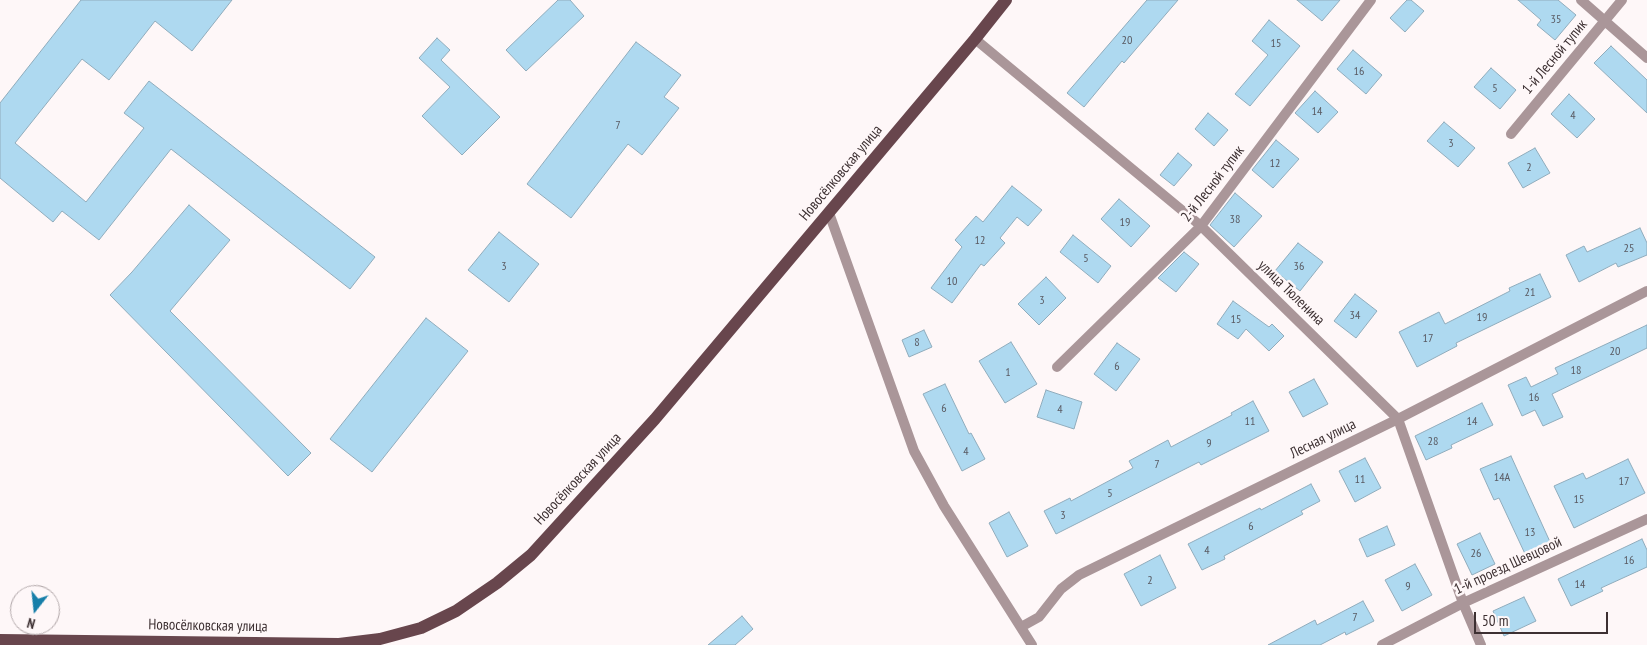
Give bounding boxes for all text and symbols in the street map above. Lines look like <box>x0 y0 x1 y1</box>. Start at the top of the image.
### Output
house number: 35 <box>1551 13 1561 27</box>
street label: 1-й Лесной тупик <box>1519 16 1591 98</box>
house number: 20 <box>1122 34 1132 48</box>
house number: 15 <box>1271 37 1281 51</box>
house number: 16 <box>1354 65 1364 79</box>
house number: 5 <box>1492 82 1498 96</box>
house number: 14 <box>1312 105 1322 119</box>
house number: 4 <box>1570 109 1576 123</box>
house number: 7 <box>615 119 621 133</box>
street label: Новосёлковская улица <box>796 122 886 224</box>
house number: 3 <box>1448 137 1454 151</box>
street label: 2-й Лесной тупик <box>1178 142 1248 226</box>
house number: 12 <box>1270 157 1280 171</box>
house number: 2 <box>1526 161 1532 175</box>
house number: 38 <box>1230 213 1240 227</box>
house number: 19 <box>1120 216 1130 230</box>
house number: 12 <box>975 234 985 248</box>
house number: 25 <box>1624 242 1634 256</box>
house number: 5 <box>1083 252 1089 266</box>
street label: улица Тюленина <box>1254 257 1328 329</box>
house number: 3 <box>501 260 507 274</box>
house number: 36 <box>1294 260 1304 274</box>
house number: 10 <box>947 275 957 289</box>
house number: 21 <box>1525 286 1535 300</box>
house number: 3 <box>1039 294 1045 308</box>
house number: 34 <box>1350 309 1360 323</box>
house number: 19 <box>1477 311 1487 325</box>
house number: 15 <box>1231 313 1241 327</box>
house number: 17 <box>1423 332 1433 346</box>
house number: 8 <box>914 336 920 350</box>
house number: 20 <box>1610 345 1620 359</box>
house number: 6 <box>1114 360 1120 374</box>
house number: 18 <box>1571 364 1581 378</box>
house number: 1 <box>1005 366 1011 380</box>
house number: 16 <box>1529 391 1539 405</box>
house number: 6 <box>941 402 947 416</box>
house number: 4 <box>1057 403 1063 417</box>
house number: 11 <box>1245 415 1255 429</box>
street label: Лесная улица <box>1287 415 1359 463</box>
house number: 14 <box>1467 415 1477 429</box>
street label: Новосёлковская улица <box>531 429 625 529</box>
house number: 28 <box>1428 435 1438 449</box>
house number: 9 <box>1206 437 1212 451</box>
house number: 4 <box>963 445 969 459</box>
house number: 7 <box>1154 458 1160 472</box>
house number: 14А <box>1494 471 1510 485</box>
house number: 11 <box>1355 473 1365 487</box>
house number: 17 <box>1619 475 1629 489</box>
house number: 5 <box>1107 487 1113 501</box>
house number: 15 <box>1574 493 1584 507</box>
house number: 3 <box>1060 509 1066 523</box>
house number: 6 <box>1248 520 1254 534</box>
house number: 13 <box>1525 526 1535 540</box>
street label: 1-й проезд Шевцовой <box>1451 533 1565 599</box>
house number: 4 <box>1204 544 1210 558</box>
house number: 26 <box>1471 547 1481 561</box>
house number: 16 <box>1624 554 1634 568</box>
house number: 2 <box>1147 574 1153 588</box>
house number: 14 <box>1575 578 1585 592</box>
house number: 9 <box>1405 580 1411 594</box>
north arrow <box>10 585 60 635</box>
scale bar <box>1477 602 1611 634</box>
house number: 7 <box>1352 611 1358 625</box>
text: 50 m <box>1482 611 1508 630</box>
text: N <box>25 614 37 633</box>
street label: Новосёлковская улица <box>148 616 268 636</box>

